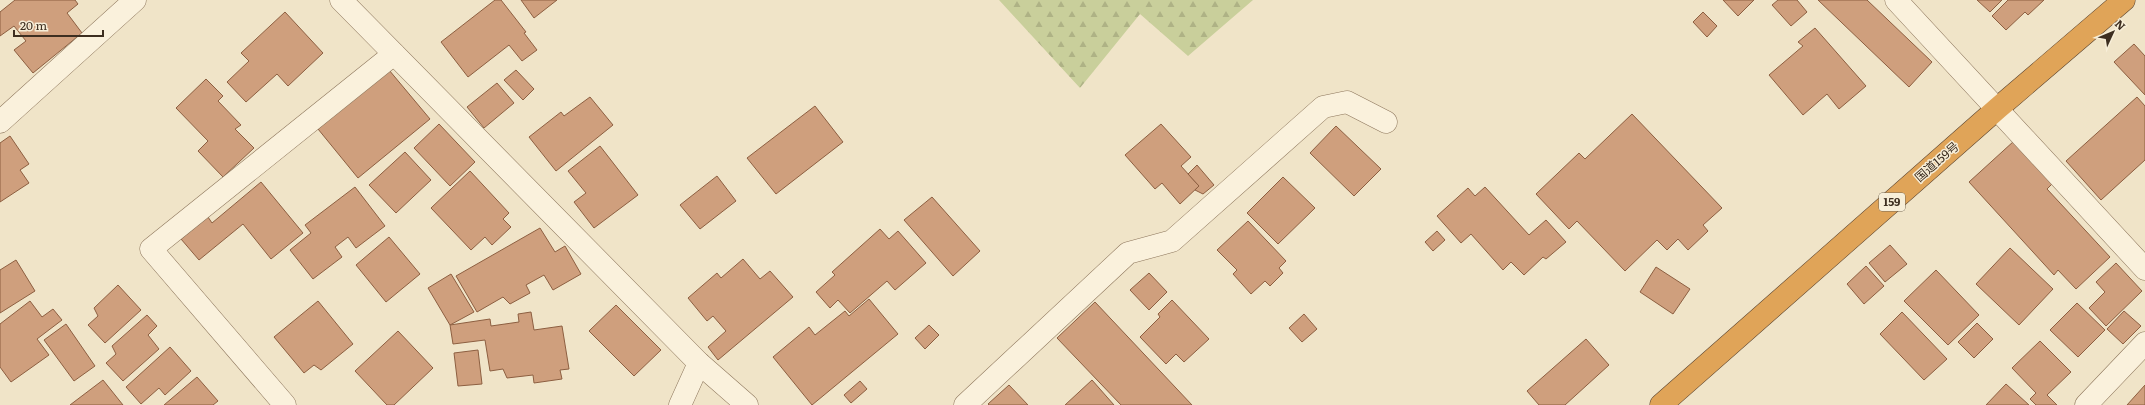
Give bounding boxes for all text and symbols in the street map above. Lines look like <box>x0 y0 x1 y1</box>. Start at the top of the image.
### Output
scale bar <box>14 12 103 38</box>
north arrow <box>2093 12 2133 52</box>
text: N <box>2112 15 2130 33</box>
text: 20 m <box>20 16 47 34</box>
street label: 国道159号 <box>1910 137 1962 186</box>
road number: 159 <box>1879 193 1905 211</box>

